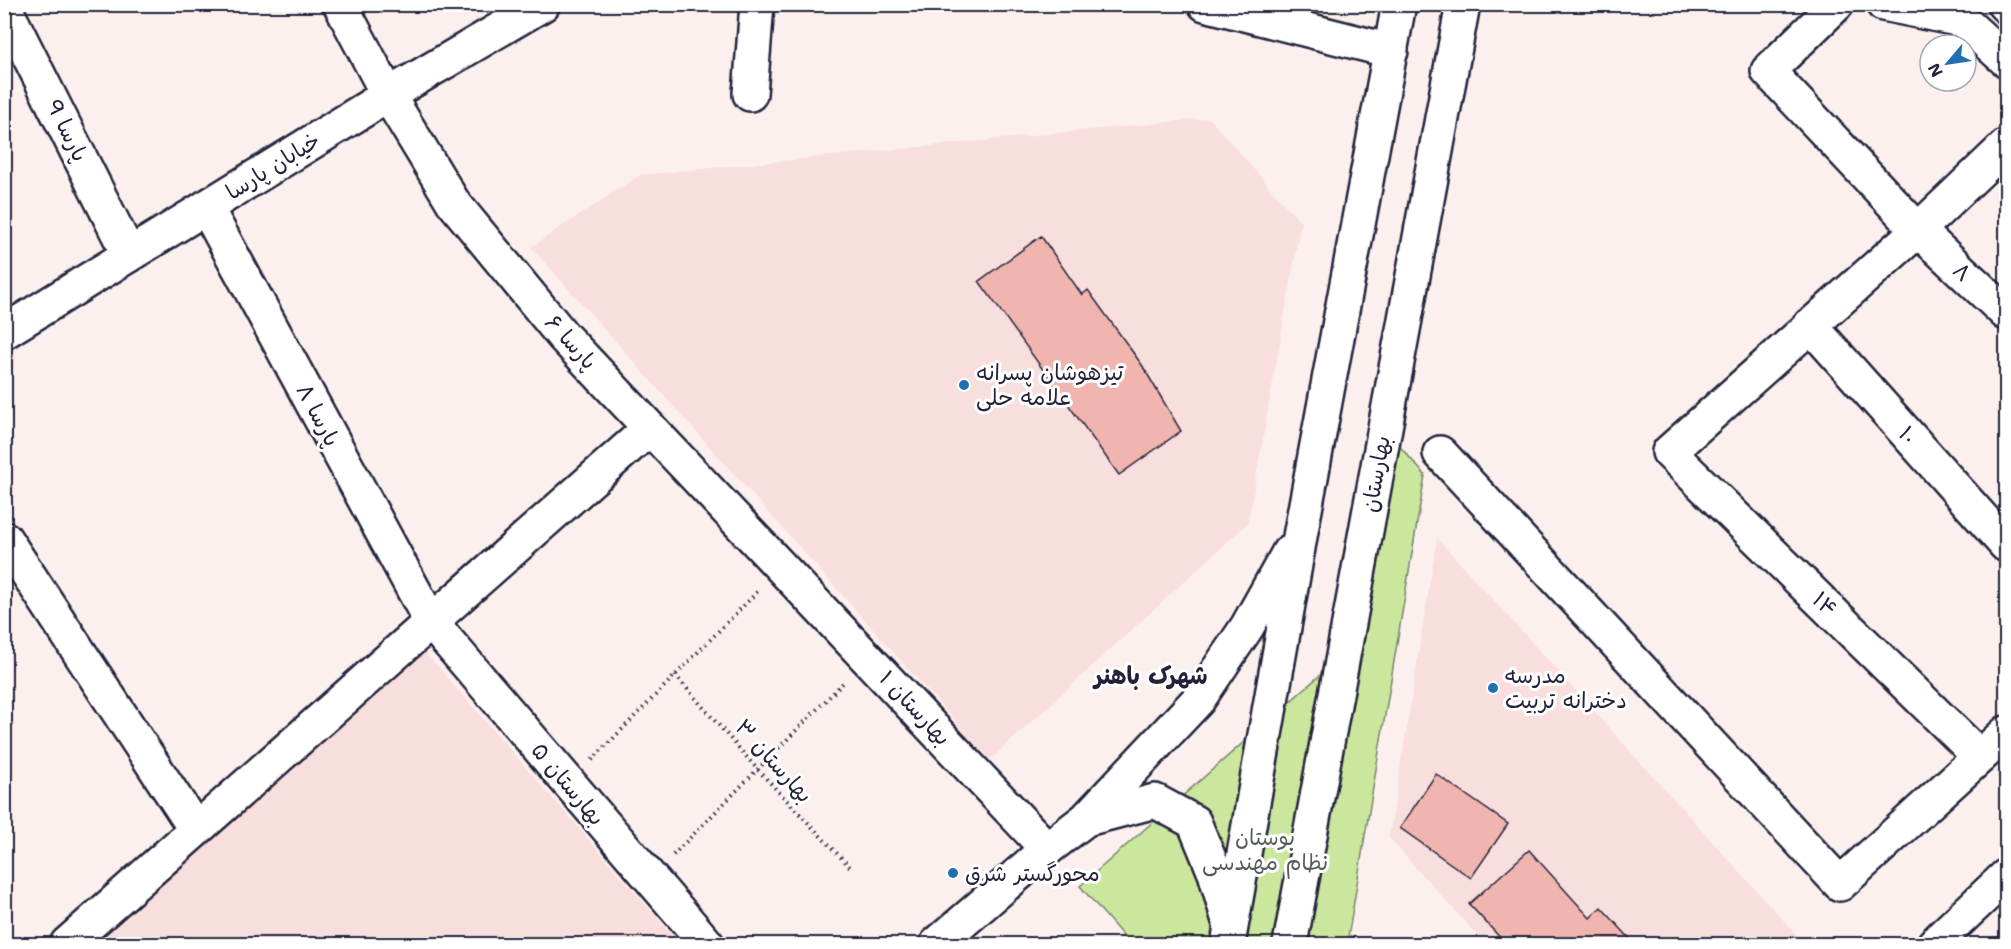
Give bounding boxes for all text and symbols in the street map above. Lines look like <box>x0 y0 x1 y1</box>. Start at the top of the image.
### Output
north arrow <box>1918 33 1978 93</box>
text: N <box>1923 59 1948 81</box>
street label: پارسا 9 <box>39 94 95 166</box>
street label: خیابان پارسا <box>220 126 326 206</box>
street label: ۸ <box>1946 256 1978 288</box>
street label: پارسا ۶ <box>539 308 603 376</box>
place label: تیزهوشان پسرانه علامه حلی <box>976 358 1124 412</box>
marker: تیزهوشان پسرانه علامه حلی <box>957 378 971 392</box>
street label: ۸ پارسا <box>289 379 347 451</box>
street label: ۱۰ <box>1892 420 1924 450</box>
street label: بهارستان <box>1355 433 1397 515</box>
street label: ۱۴ <box>1806 585 1844 623</box>
district label: شهرک باهنر <box>1092 660 1208 692</box>
place label: مدرسه دخترانه تربیت <box>1505 661 1627 715</box>
street label: بهارستان ۱ <box>873 664 957 752</box>
marker: مدرسه دخترانه تربیت <box>1486 681 1500 695</box>
street label: بهارستان ۳ <box>729 713 819 809</box>
street label: بهارستان ۵ <box>525 736 611 832</box>
park label: بوستان نظام مهندسی <box>1202 823 1328 879</box>
place label: محورگستر شرق <box>965 859 1100 888</box>
marker: محورگستر شرق <box>946 866 960 880</box>

